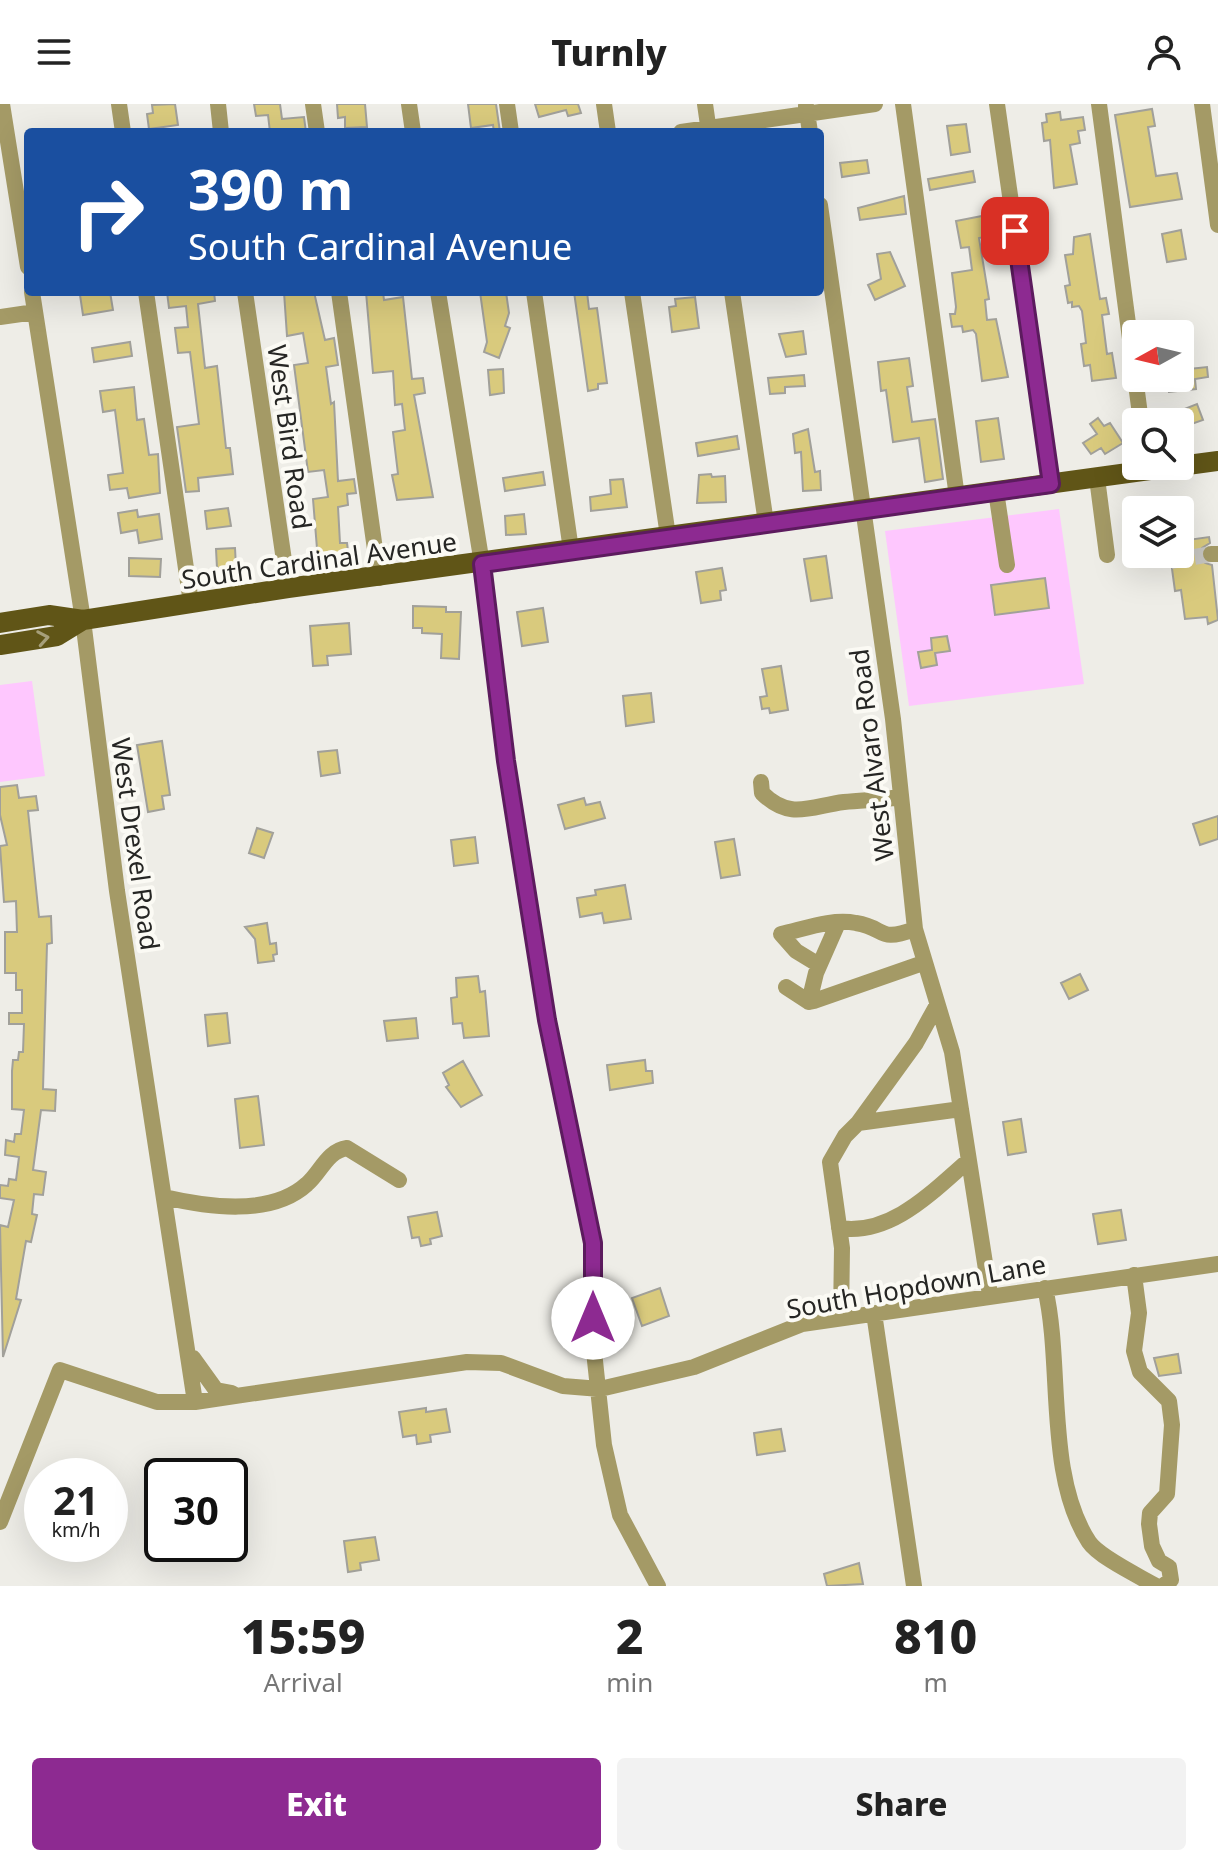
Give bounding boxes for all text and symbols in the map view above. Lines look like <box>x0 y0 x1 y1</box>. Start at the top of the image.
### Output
text: Turnly <box>551 28 667 77</box>
icon: menu <box>32 30 76 74</box>
icon: person <box>1142 30 1186 74</box>
text: 390 m <box>188 150 353 226</box>
icon: right <box>56 160 160 264</box>
pin <box>981 197 1049 265</box>
icon: arrive <box>993 209 1037 253</box>
text: South Cardinal Avenue <box>188 222 572 271</box>
north arrow <box>1122 320 1194 392</box>
map controls <box>1122 320 1194 568</box>
street label: West Bird Road <box>259 342 321 532</box>
button: search <box>1122 408 1194 480</box>
button: layers <box>1122 496 1194 568</box>
street label: South Cardinal Avenue <box>179 523 459 597</box>
one-way arrow <box>37 630 50 647</box>
street label: West Alvaro Road <box>840 647 902 863</box>
street label: West Drexel Road <box>103 735 169 953</box>
street label: South Hopdown Lane <box>784 1245 1048 1327</box>
position arrow <box>551 1276 635 1360</box>
speed limit sign: 30 <box>144 1458 248 1562</box>
text: 21 <box>53 1472 99 1527</box>
text: km/h <box>51 1516 101 1543</box>
text: 15:59 <box>241 1603 365 1668</box>
text: 2 <box>616 1603 644 1668</box>
text: 810 <box>894 1603 977 1668</box>
text: Arrival <box>263 1664 343 1700</box>
text: min <box>606 1664 653 1700</box>
text: m <box>923 1664 948 1700</box>
button: Exit <box>32 1758 601 1850</box>
button: Share <box>617 1758 1186 1850</box>

